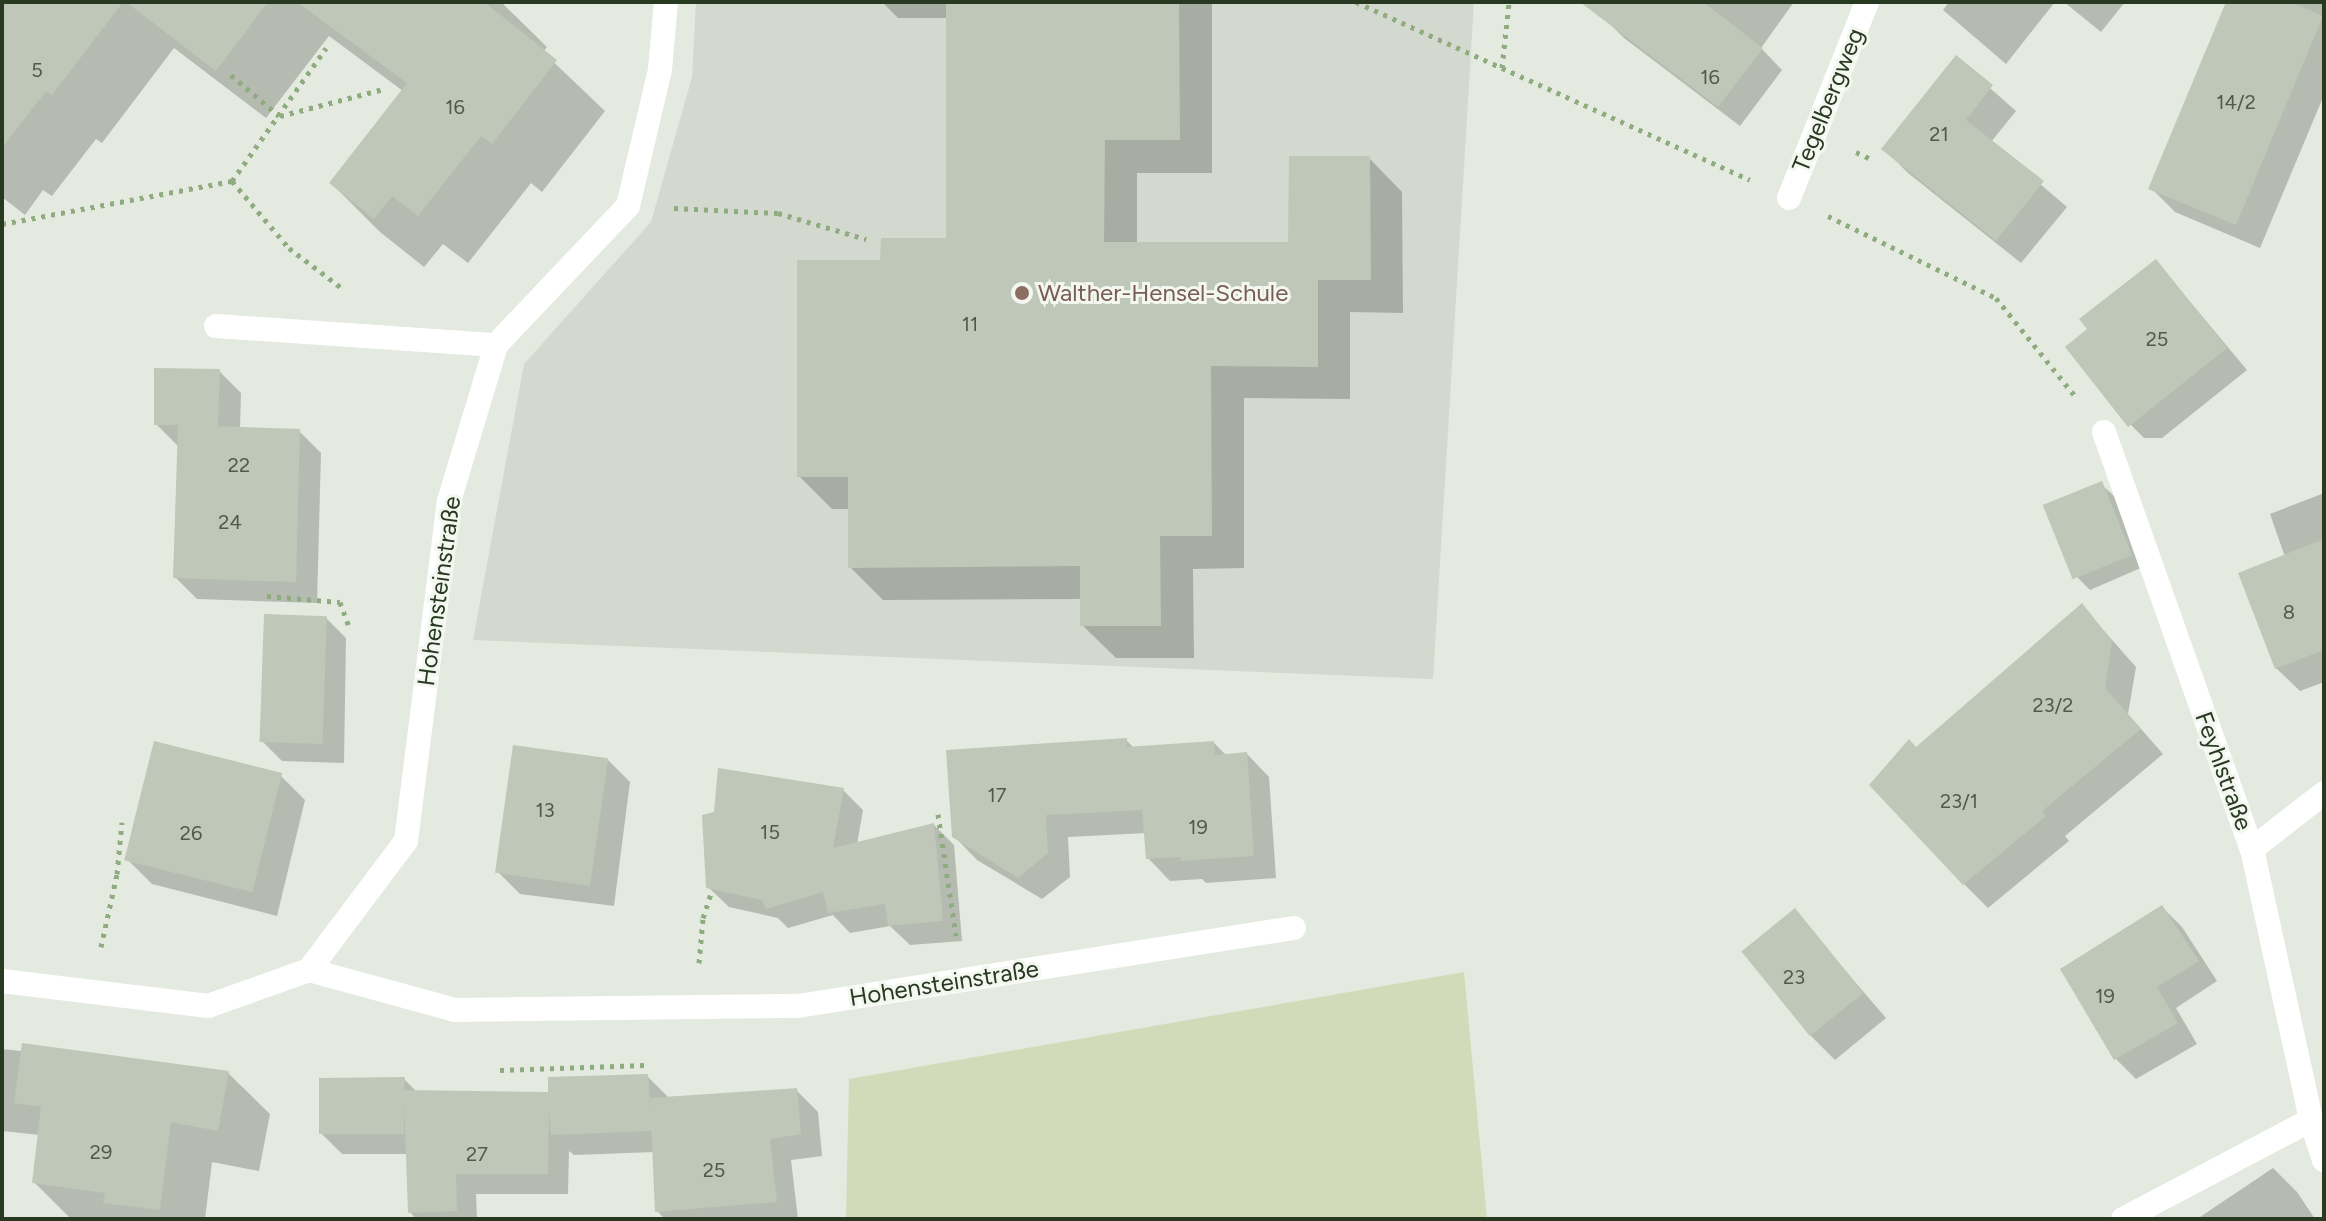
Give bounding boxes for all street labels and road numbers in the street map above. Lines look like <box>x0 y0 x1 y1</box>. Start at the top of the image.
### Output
street label: Tegelbergweg <box>1786 24 1870 176</box>
street label: Hohensteinstraße <box>411 494 467 688</box>
street label: Feyhlstraße <box>2189 708 2259 834</box>
street label: Hohensteinstraße <box>847 954 1041 1012</box>

